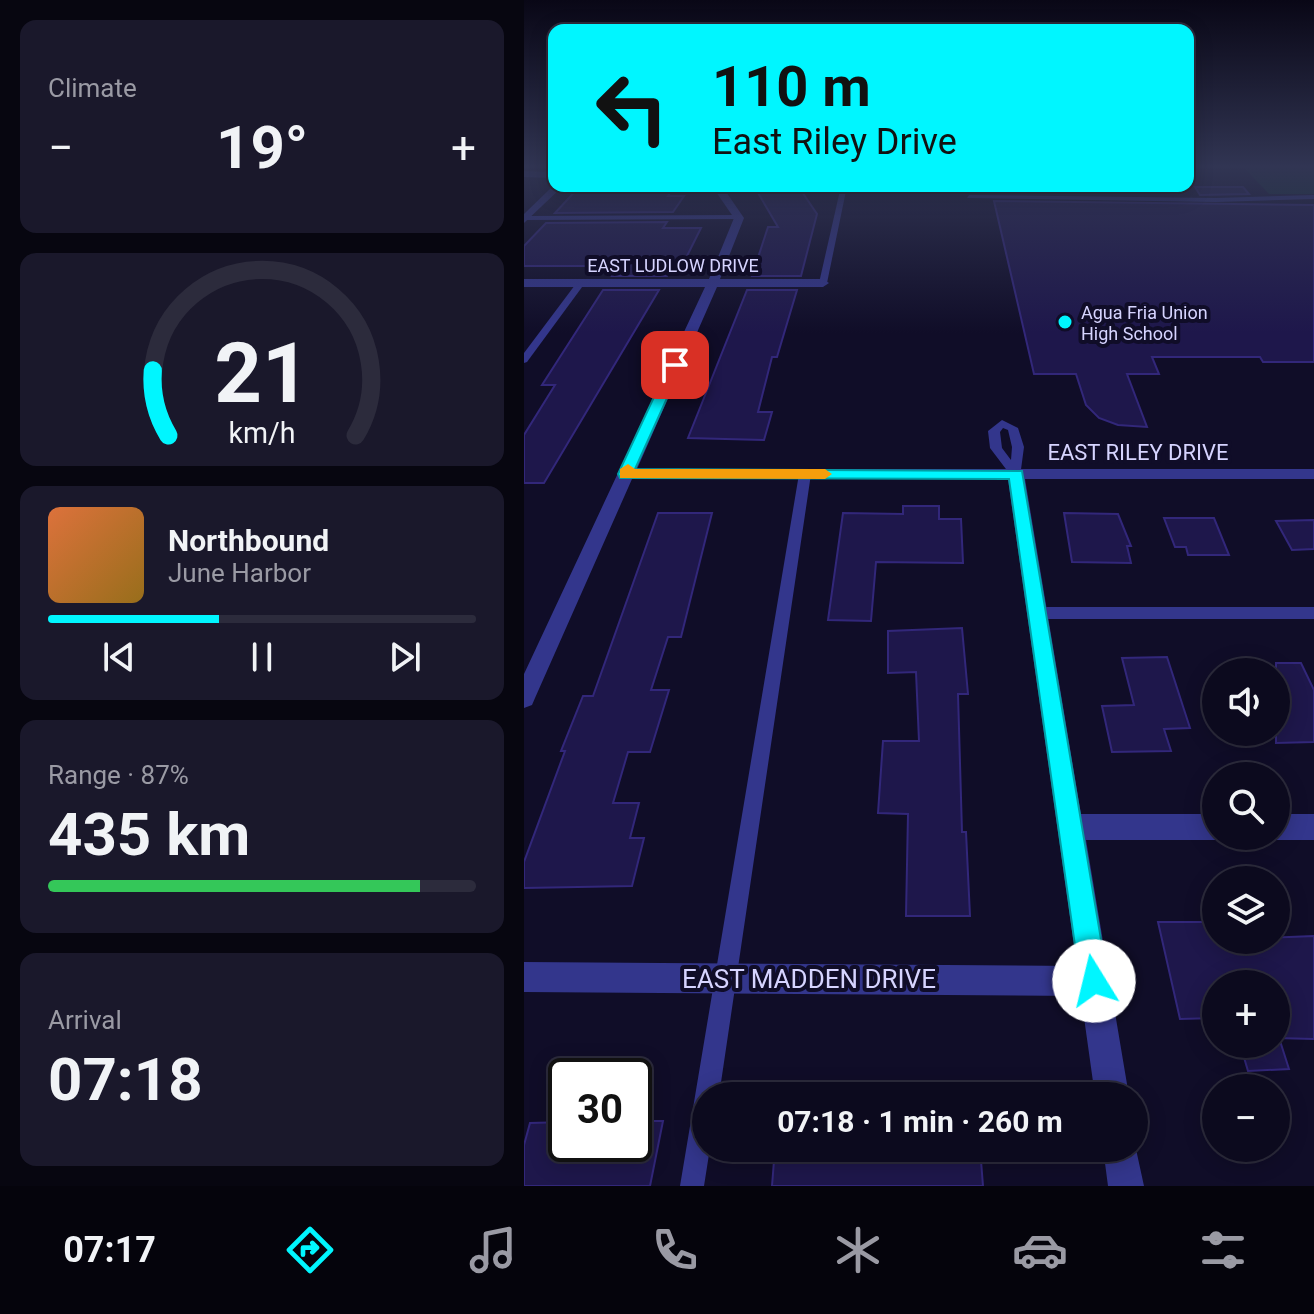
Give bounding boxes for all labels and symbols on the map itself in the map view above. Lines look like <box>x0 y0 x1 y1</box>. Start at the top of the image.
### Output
street label: EAST LUDLOW DRIVE <box>587 255 759 276</box>
place label: Agua Fria Union High School <box>1081 302 1208 344</box>
marker: Agua Fria Union High School <box>1056 313 1074 331</box>
pin <box>641 331 709 399</box>
street label: EAST RILEY DRIVE <box>1047 440 1229 465</box>
position arrow <box>1052 939 1136 1023</box>
street label: EAST MADDEN DRIVE <box>682 964 936 994</box>
speed limit sign: 30 <box>548 1058 652 1162</box>

